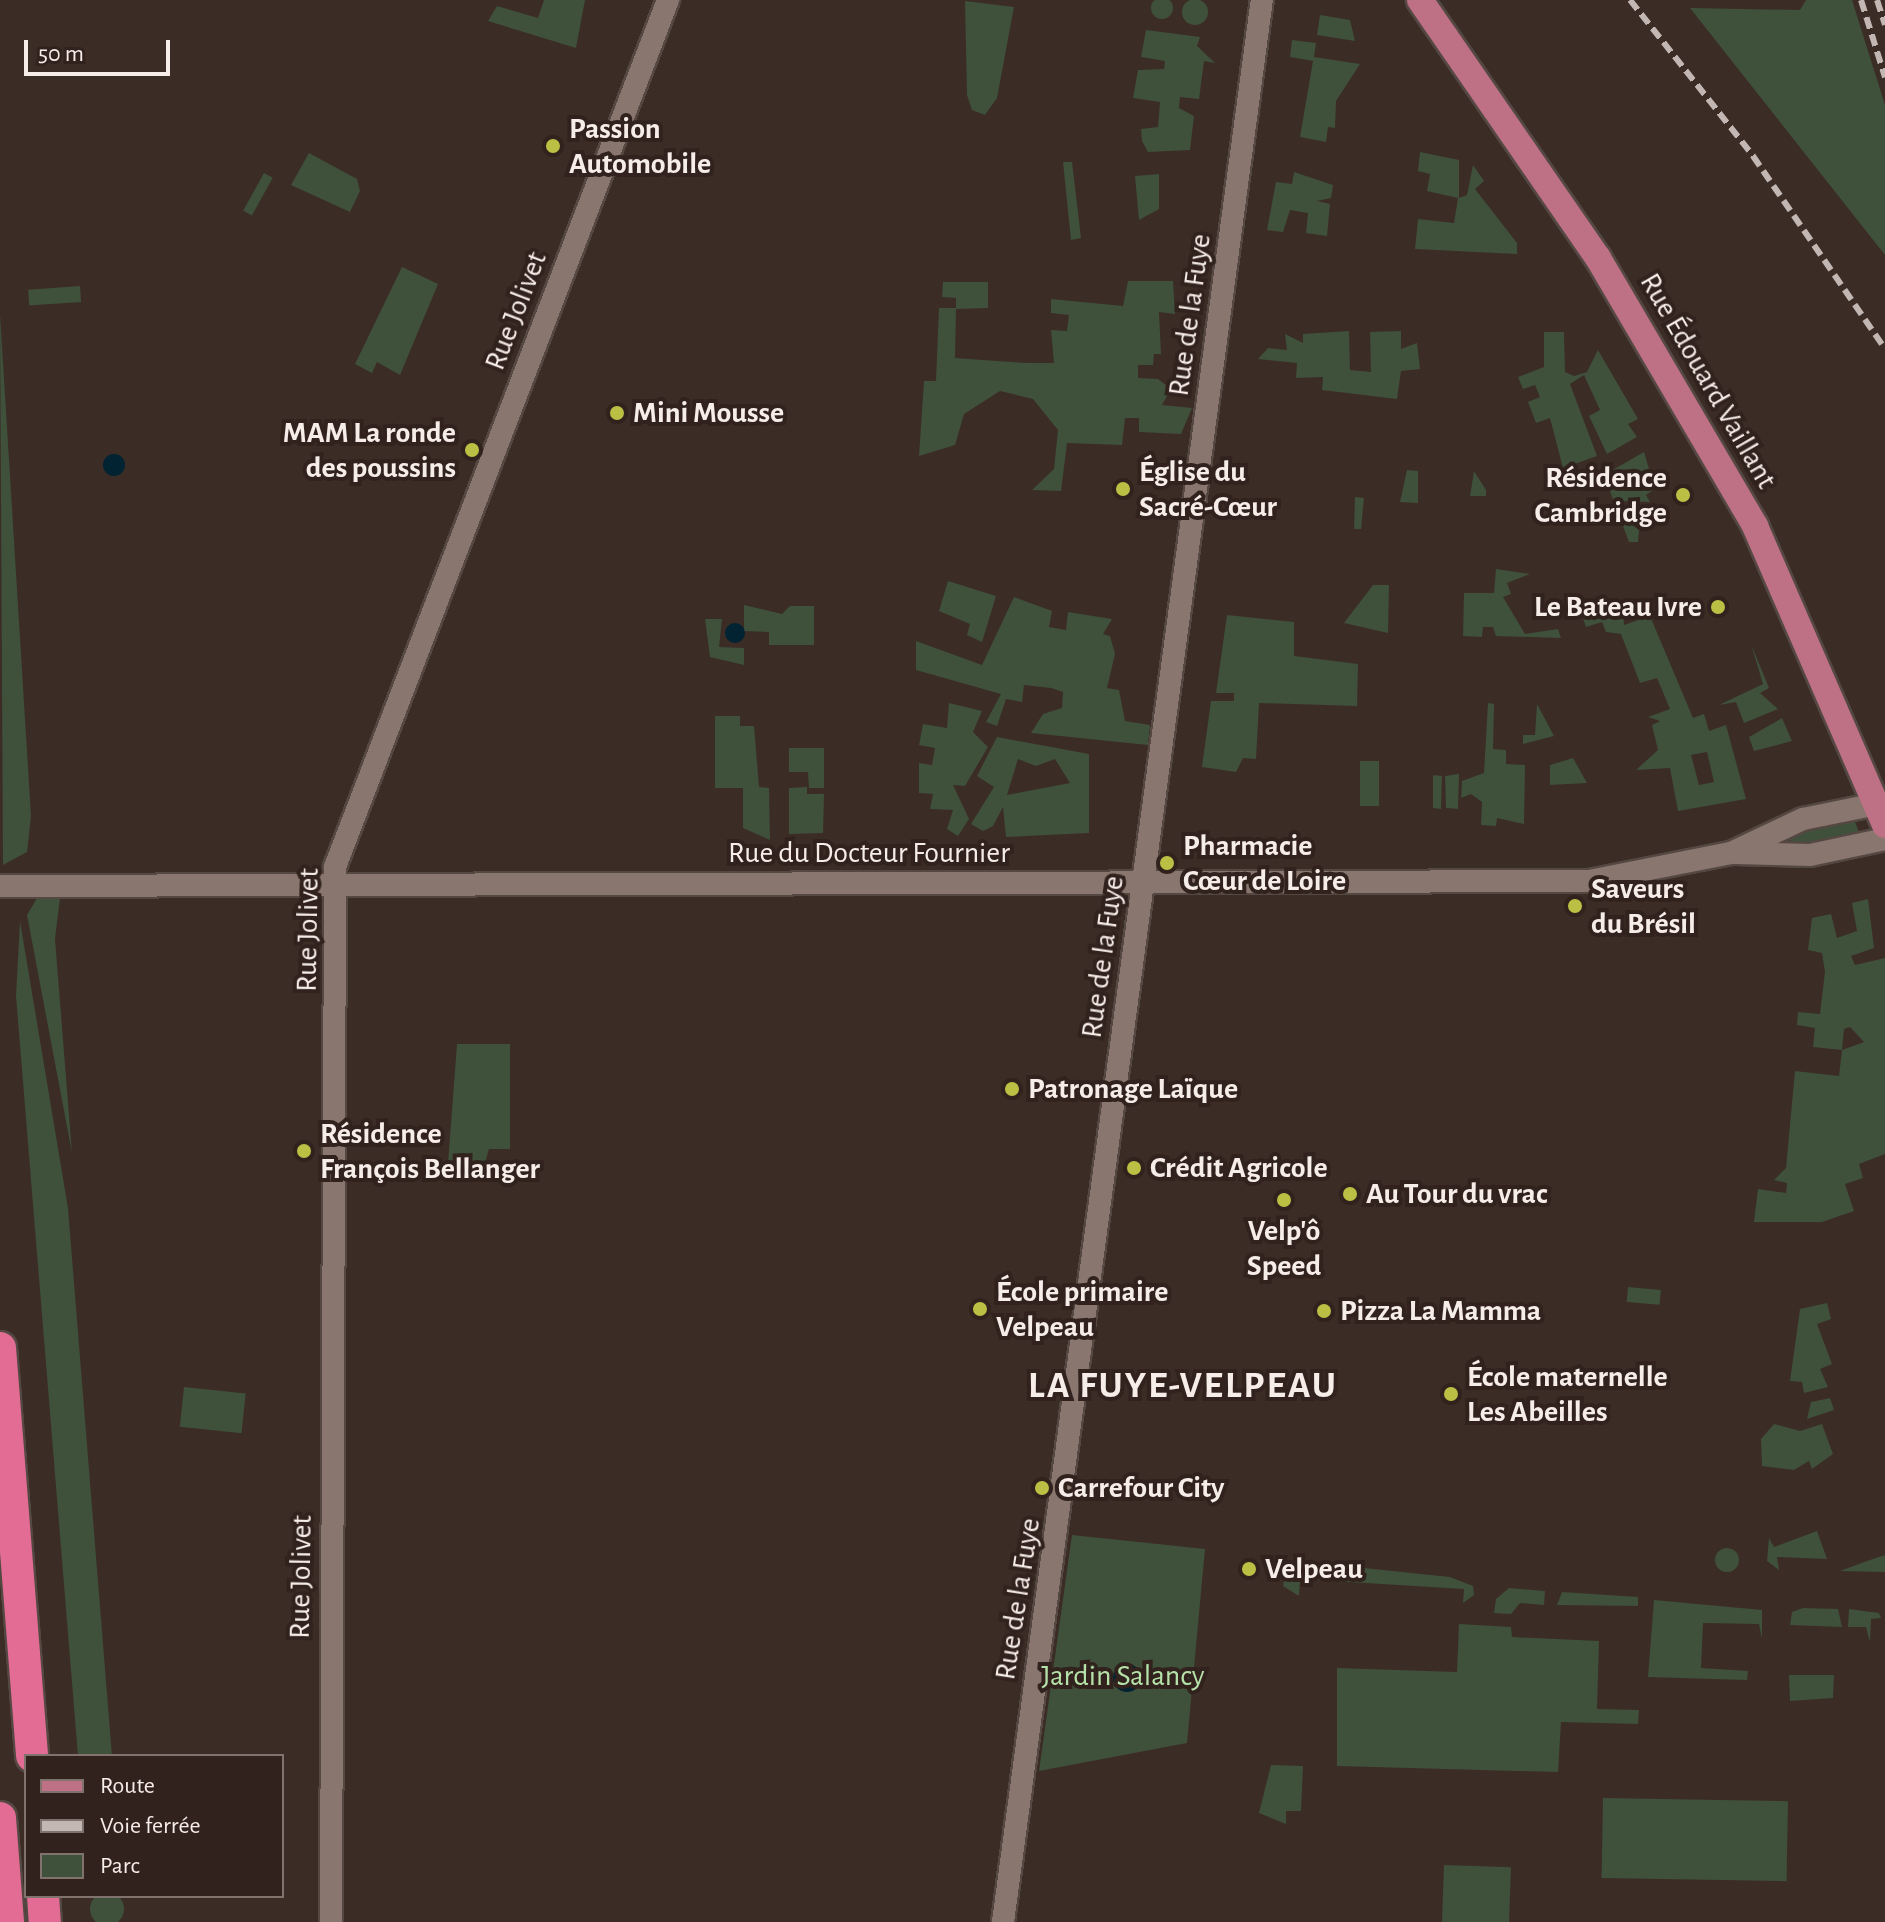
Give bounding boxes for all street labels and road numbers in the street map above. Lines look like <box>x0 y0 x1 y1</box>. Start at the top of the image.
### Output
street label: Rue de la Fuye <box>1161 232 1219 398</box>
street label: Rue Jolivet <box>477 247 555 375</box>
street label: Rue Édouard Vaillant <box>1632 267 1784 495</box>
street label: Rue du Docteur Fournier <box>728 835 1010 871</box>
street label: Rue Jolivet <box>289 868 327 992</box>
street label: Rue de la Fuye <box>1074 874 1132 1040</box>
street label: Rue Jolivet <box>282 1515 320 1639</box>
street label: Rue de la Fuye <box>987 1515 1049 1683</box>

